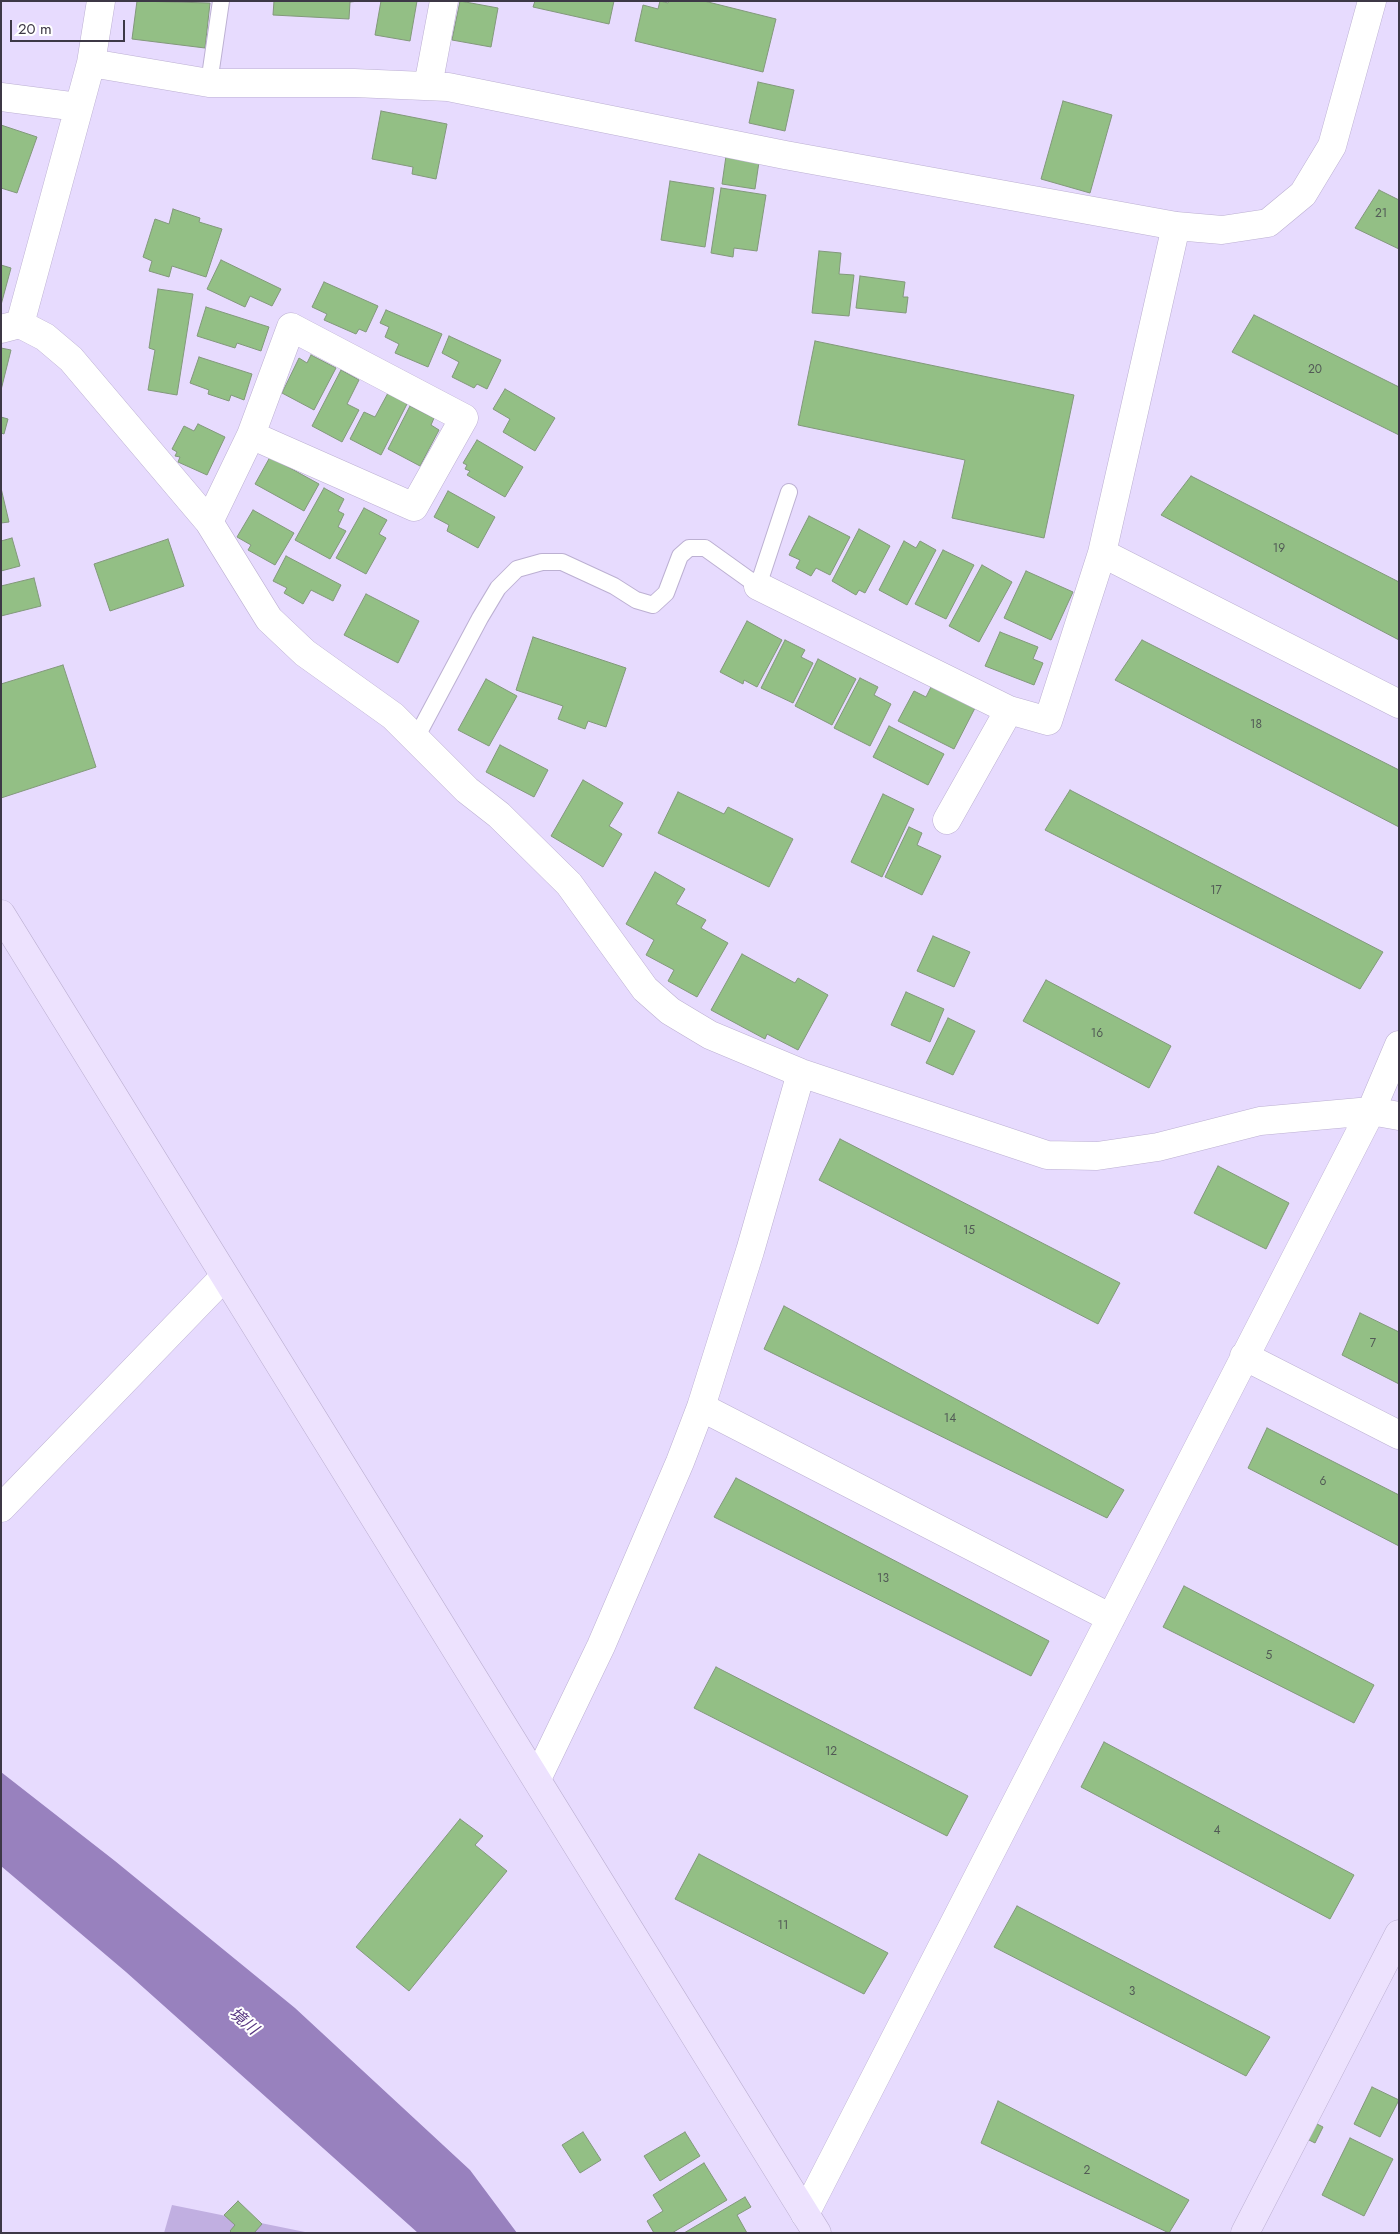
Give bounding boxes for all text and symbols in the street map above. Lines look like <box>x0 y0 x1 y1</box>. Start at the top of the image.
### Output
scale bar <box>12 10 128 42</box>
text: 20 m <box>18 18 52 40</box>
house number: 21 <box>1375 207 1387 221</box>
house number: 20 <box>1308 363 1322 377</box>
house number: 19 <box>1273 542 1285 556</box>
house number: 18 <box>1250 718 1262 732</box>
house number: 17 <box>1210 884 1222 898</box>
house number: 16 <box>1091 1027 1103 1041</box>
house number: 15 <box>963 1224 975 1238</box>
house number: 7 <box>1370 1337 1376 1351</box>
house number: 14 <box>944 1412 956 1426</box>
house number: 6 <box>1320 1475 1326 1489</box>
house number: 13 <box>877 1572 889 1586</box>
house number: 5 <box>1266 1649 1272 1663</box>
house number: 12 <box>825 1745 837 1759</box>
house number: 4 <box>1214 1824 1220 1838</box>
house number: 11 <box>778 1919 788 1933</box>
house number: 3 <box>1129 1985 1135 1999</box>
water label: 境川 <box>225 2004 261 2040</box>
house number: 2 <box>1084 2164 1090 2178</box>

